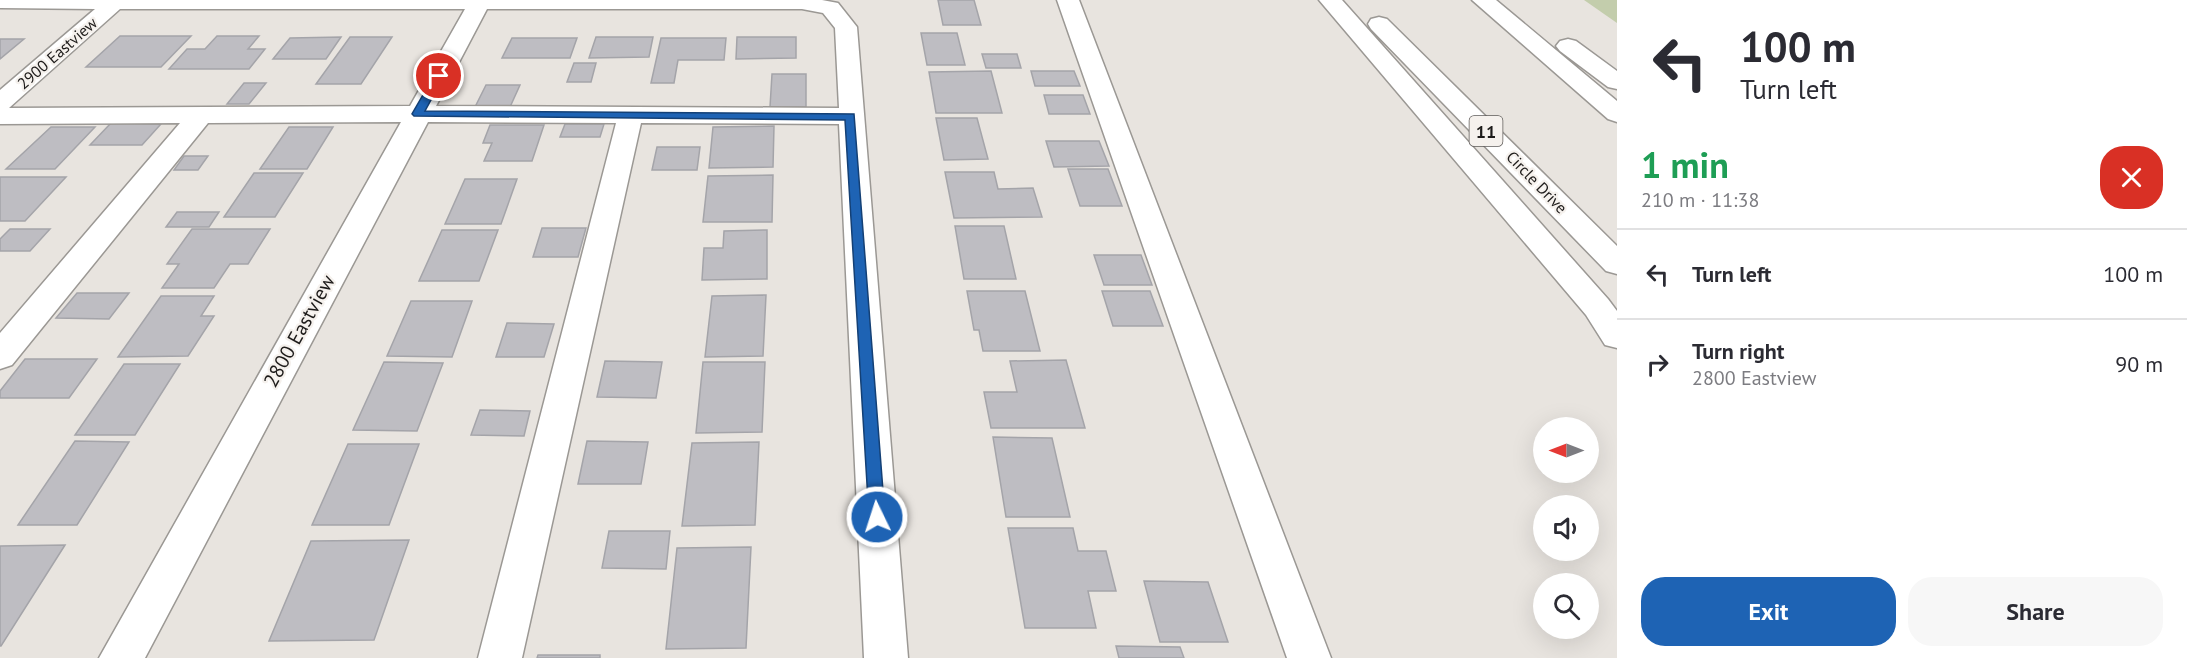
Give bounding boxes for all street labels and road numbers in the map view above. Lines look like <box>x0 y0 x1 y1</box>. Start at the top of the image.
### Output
street label: 2900 Eastview <box>13 13 101 93</box>
road number: 11 <box>1470 116 1502 146</box>
street label: Circle Drive <box>1502 147 1572 217</box>
street label: 2800 Eastview <box>257 270 341 392</box>

